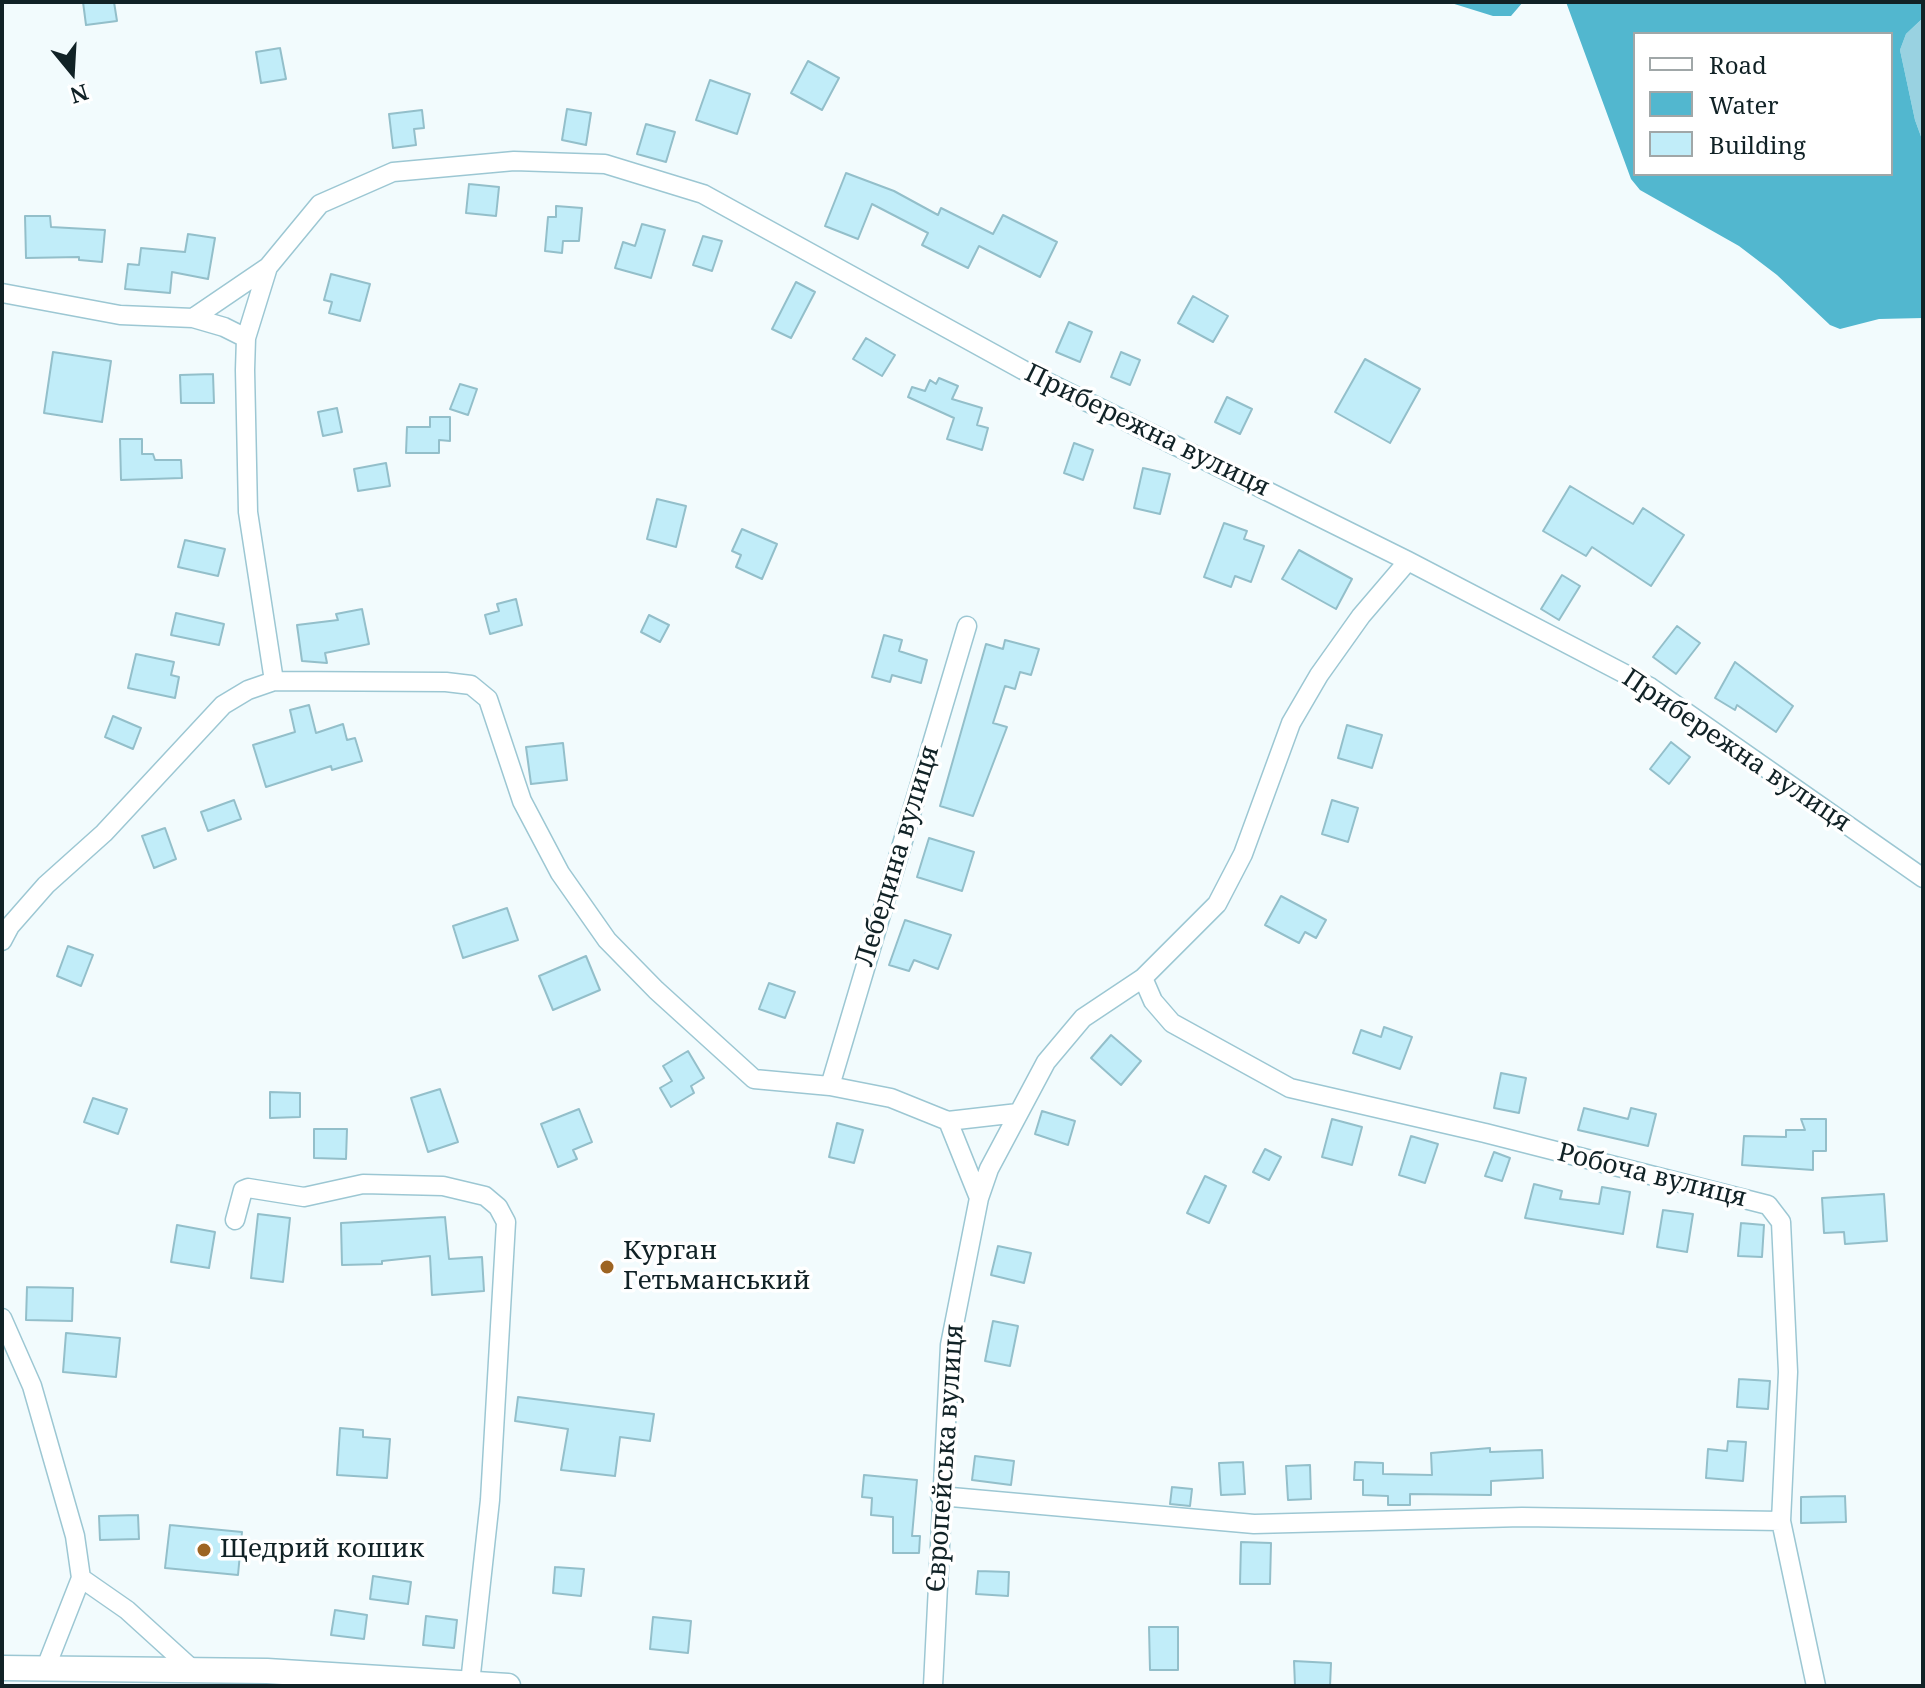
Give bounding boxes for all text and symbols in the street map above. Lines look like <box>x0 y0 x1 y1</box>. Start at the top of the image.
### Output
north arrow <box>32 32 112 112</box>
legend <box>1633 32 1893 176</box>
text: Road <box>1709 48 1767 81</box>
text: N <box>67 78 92 112</box>
text: Water <box>1709 88 1779 121</box>
text: Building <box>1709 128 1806 161</box>
street label: Прибережна вулиця <box>1019 358 1275 504</box>
street label: Прибережна вулиця <box>1616 663 1856 839</box>
street label: Лебедина вулиця <box>850 742 946 970</box>
street label: Робоча вулиця <box>1554 1137 1750 1215</box>
place label: Курган Гетьманський <box>623 1236 810 1298</box>
marker: Курган Гетьманський <box>598 1258 616 1276</box>
street label: Європейська вулиця <box>921 1323 971 1593</box>
place label: Щедрий кошик <box>220 1534 424 1566</box>
marker: Щедрий кошик <box>195 1541 213 1559</box>

